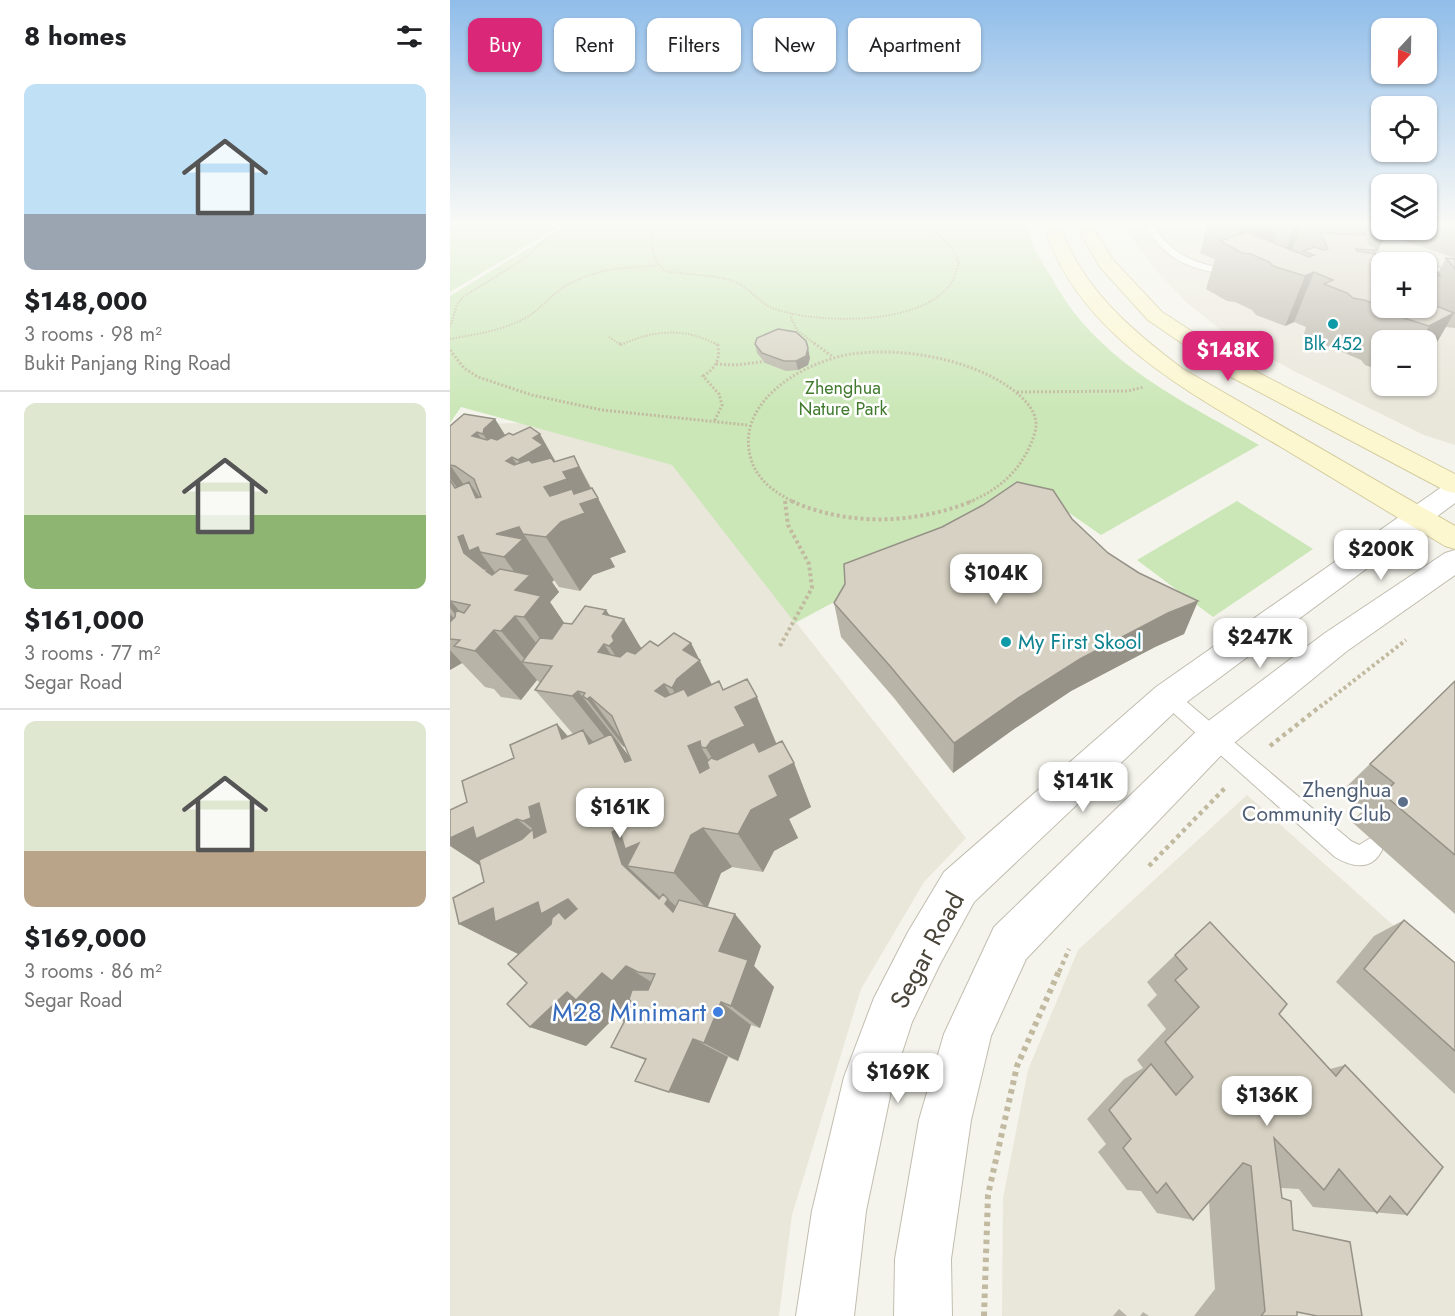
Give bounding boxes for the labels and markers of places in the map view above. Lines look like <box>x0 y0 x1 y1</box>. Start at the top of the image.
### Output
marker: Blk 452 <box>1326 317 1340 331</box>
pin: $148K <box>1186 331 1270 382</box>
place label: Blk 452 <box>1304 331 1362 357</box>
pin: $200K <box>1339 530 1423 581</box>
pin: $104K <box>954 554 1038 605</box>
pin: $247K <box>1218 618 1302 669</box>
place label: My First Skool <box>1018 627 1142 657</box>
marker: My First Skool <box>999 635 1013 649</box>
pin: $141K <box>1041 762 1125 813</box>
place label: Zhenghua Community Club <box>1242 775 1391 829</box>
pin: $161K <box>578 788 662 839</box>
marker: Zhenghua Community Club <box>1396 795 1410 809</box>
place label: M28 Minimart <box>552 993 707 1031</box>
marker: M28 Minimart <box>711 1005 725 1019</box>
pin: $169K <box>856 1053 940 1104</box>
pin: $136K <box>1225 1076 1309 1127</box>

